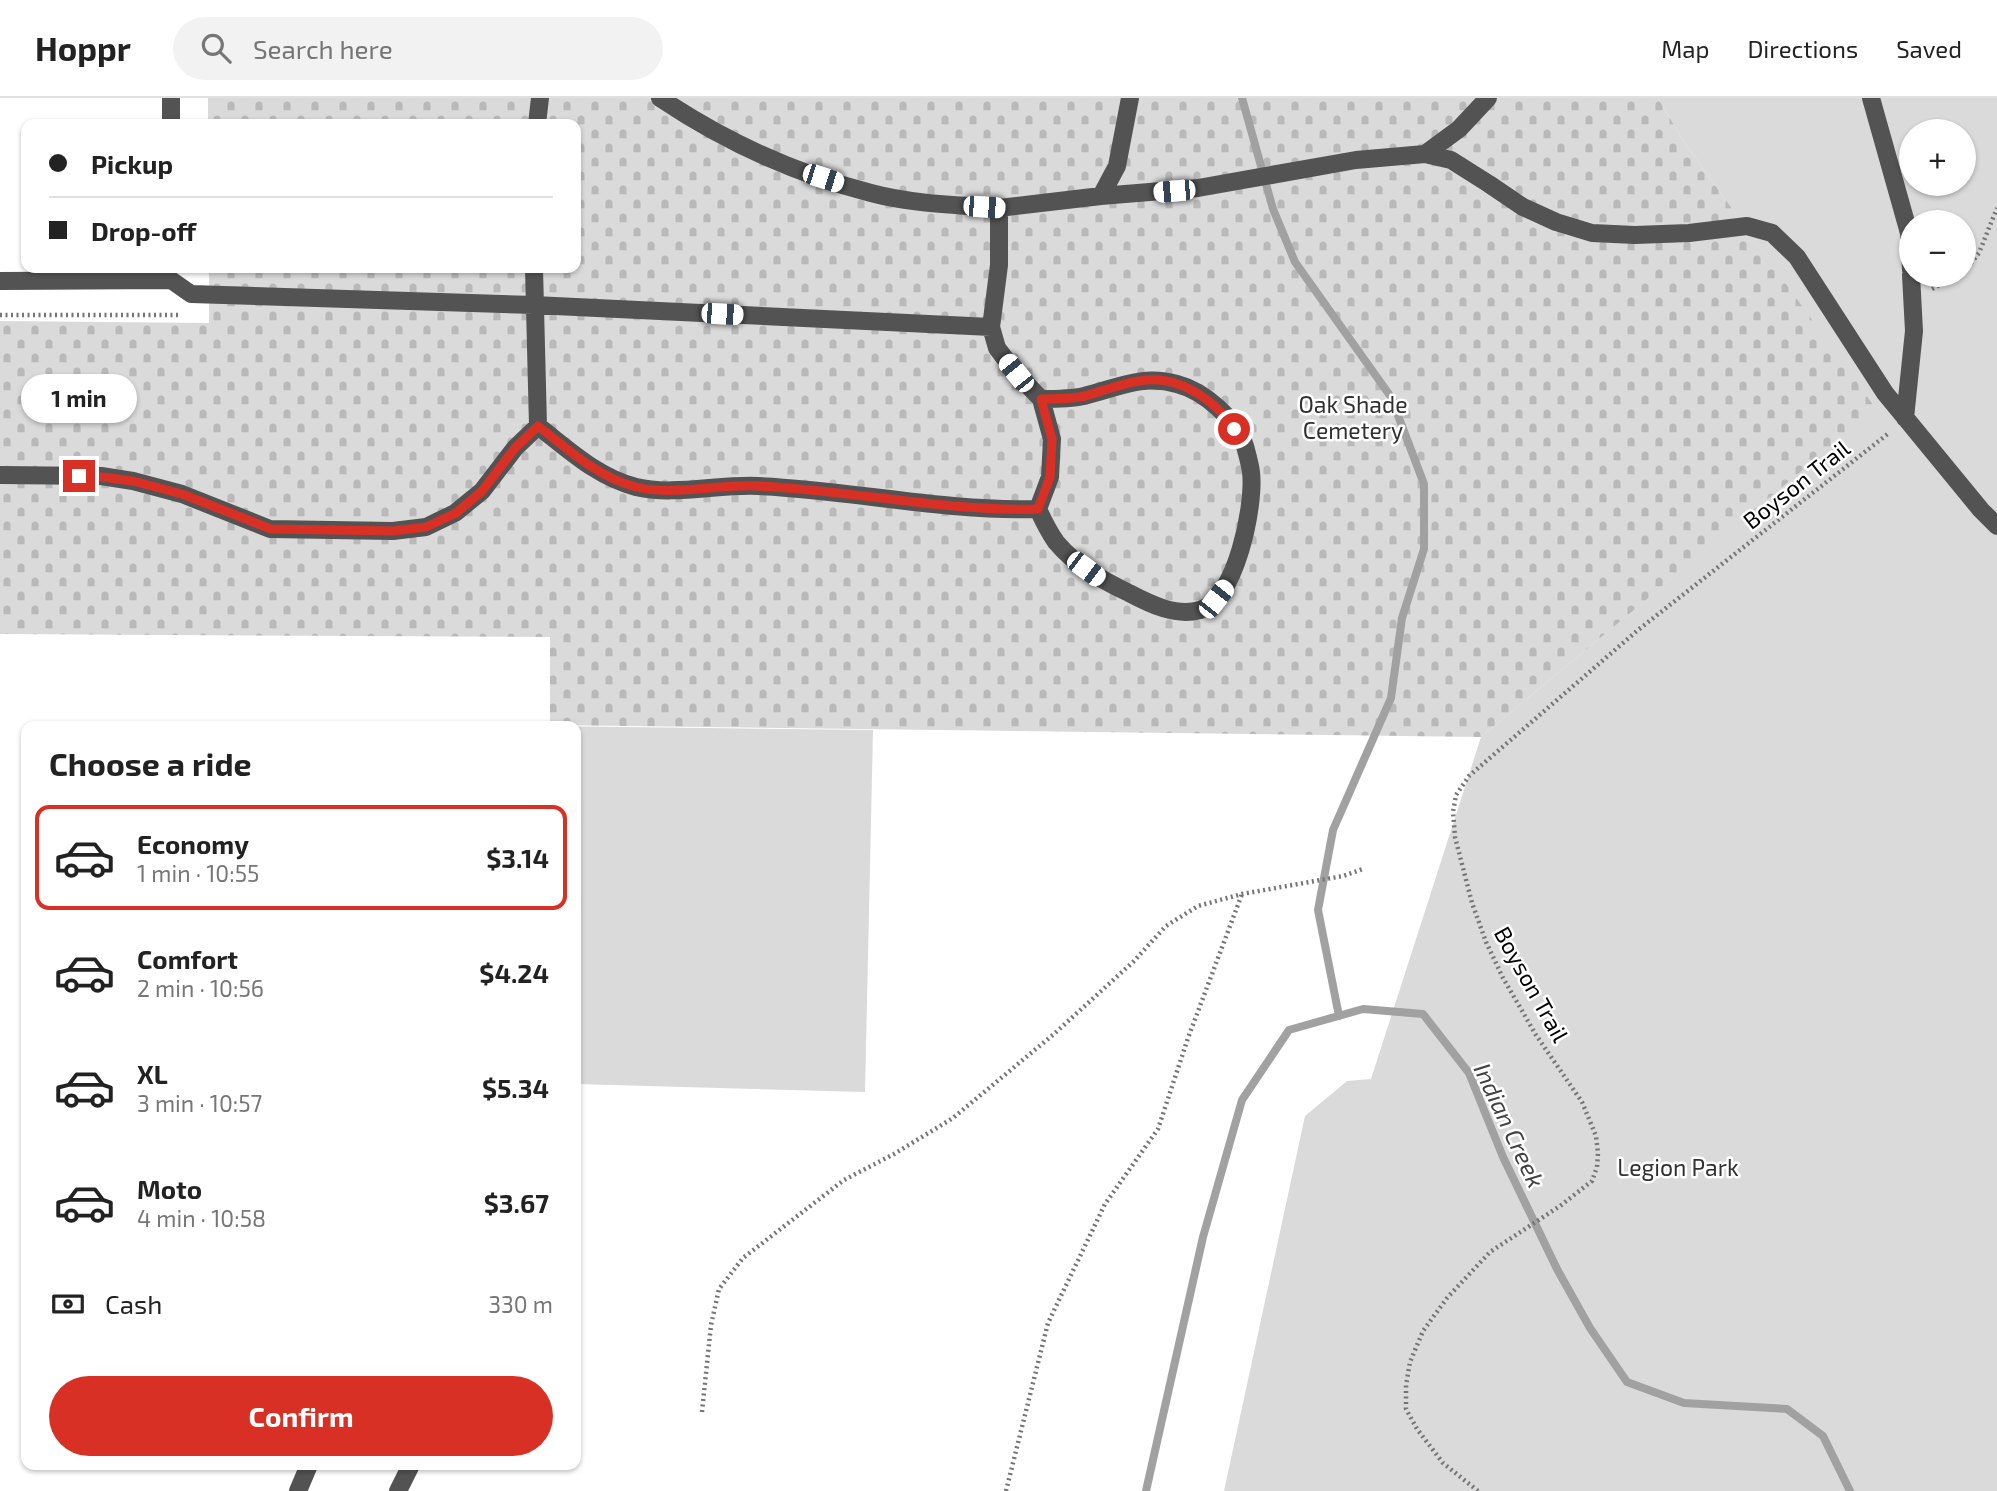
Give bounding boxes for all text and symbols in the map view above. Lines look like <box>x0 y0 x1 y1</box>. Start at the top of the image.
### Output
search box <box>173 17 663 80</box>
text: Hoppr <box>35 28 131 68</box>
icon: search <box>197 29 235 67</box>
text: Search here <box>253 33 393 64</box>
text: Map <box>1661 34 1709 63</box>
text: Directions <box>1747 34 1858 63</box>
text: Saved <box>1896 34 1962 63</box>
map controls <box>1899 119 1976 287</box>
button: + <box>1899 119 1976 196</box>
text: Pickup <box>91 148 173 179</box>
car <box>800 162 847 194</box>
car <box>1153 179 1196 203</box>
car <box>963 195 1006 219</box>
button: − <box>1899 210 1976 287</box>
text: Drop-off <box>91 215 196 246</box>
car <box>701 302 744 326</box>
car <box>995 350 1038 396</box>
callout: 1 min <box>21 374 137 424</box>
text: 1 min <box>51 384 107 412</box>
park label: Oak Shade Cemetery <box>1298 390 1408 444</box>
route start <box>1218 413 1250 445</box>
street label: Boyson Trail <box>1737 434 1855 534</box>
route end <box>63 460 95 492</box>
car <box>1063 548 1110 590</box>
car <box>1195 576 1238 622</box>
text: Choose a ride <box>49 744 252 782</box>
icon: car <box>53 826 116 889</box>
text: Economy <box>137 828 249 859</box>
text: $3.14 <box>486 842 549 873</box>
text: 1 min · 10:55 <box>137 859 259 887</box>
street label: Boyson Trail <box>1489 921 1575 1047</box>
icon: car <box>53 941 116 1004</box>
text: Comfort <box>137 943 238 974</box>
text: $4.24 <box>479 957 549 988</box>
text: 2 min · 10:56 <box>137 974 264 1002</box>
icon: car <box>53 1056 116 1119</box>
text: XL <box>137 1058 168 1089</box>
water label: Indian Creek <box>1469 1058 1551 1192</box>
text: $5.34 <box>482 1072 549 1103</box>
text: 3 min · 10:57 <box>137 1089 262 1117</box>
park label: Legion Park <box>1617 1153 1739 1181</box>
icon: car <box>53 1171 116 1234</box>
text: Moto <box>137 1173 202 1204</box>
text: $3.67 <box>484 1187 549 1218</box>
text: 4 min · 10:58 <box>137 1204 266 1232</box>
icon: cash <box>49 1285 87 1323</box>
text: Cash <box>105 1288 162 1319</box>
text: 330 m <box>488 1290 553 1318</box>
button: Confirm <box>49 1376 553 1456</box>

